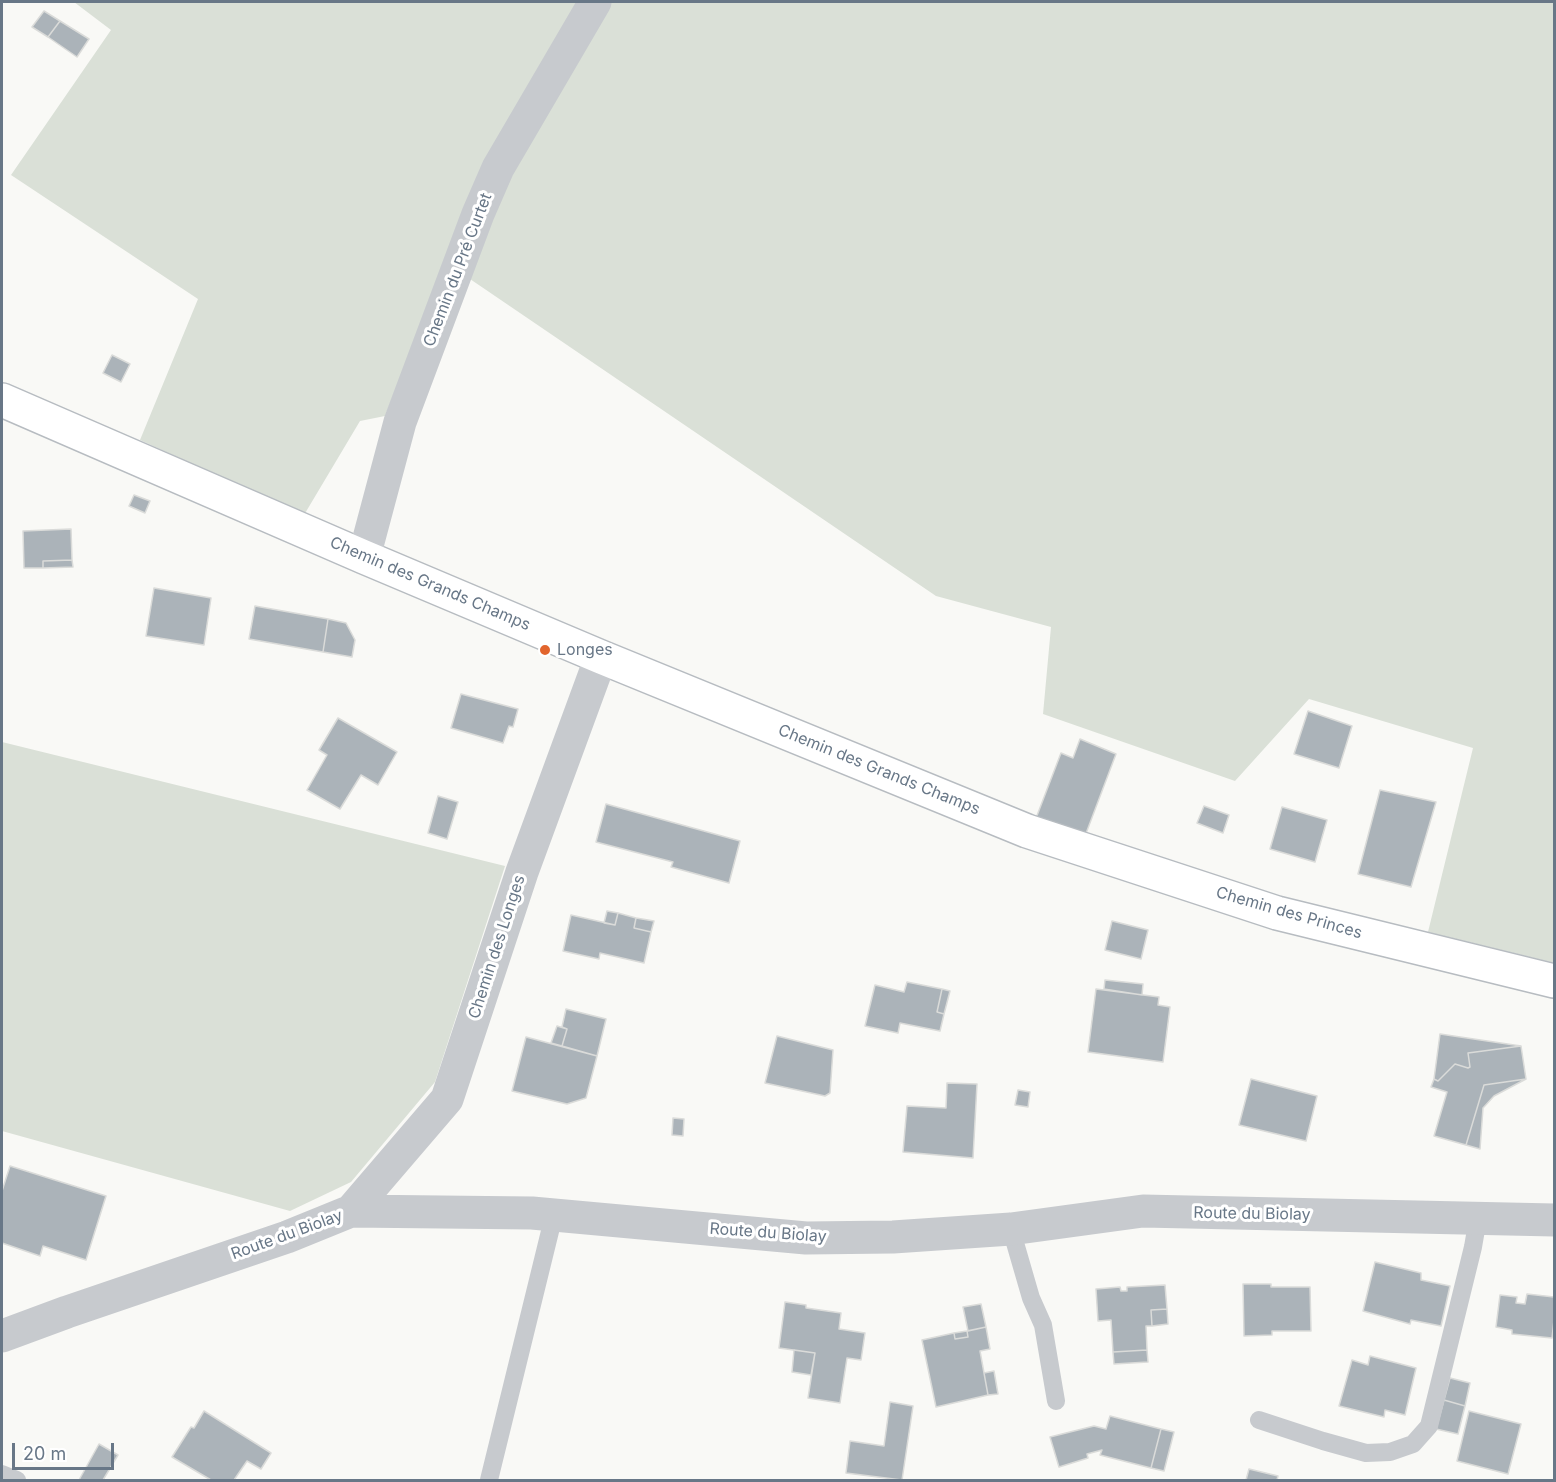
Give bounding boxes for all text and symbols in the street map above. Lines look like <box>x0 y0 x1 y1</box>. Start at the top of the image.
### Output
street label: Chemin du Pré Curtet <box>420 190 496 350</box>
street label: Chemin des Grands Champs <box>327 533 533 635</box>
place label: Longes <box>557 640 613 660</box>
marker: Longes <box>538 643 552 657</box>
street label: Chemin des Grands Champs <box>775 721 983 819</box>
street label: Chemin des Longes <box>465 873 529 1021</box>
street label: Chemin des Princes <box>1214 883 1364 943</box>
street label: Route du Biolay <box>1193 1203 1311 1225</box>
street label: Route du Biolay <box>229 1206 345 1264</box>
street label: Route du Biolay <box>709 1219 827 1247</box>
scale bar <box>15 1431 117 1469</box>
text: 20 m <box>23 1443 66 1464</box>

